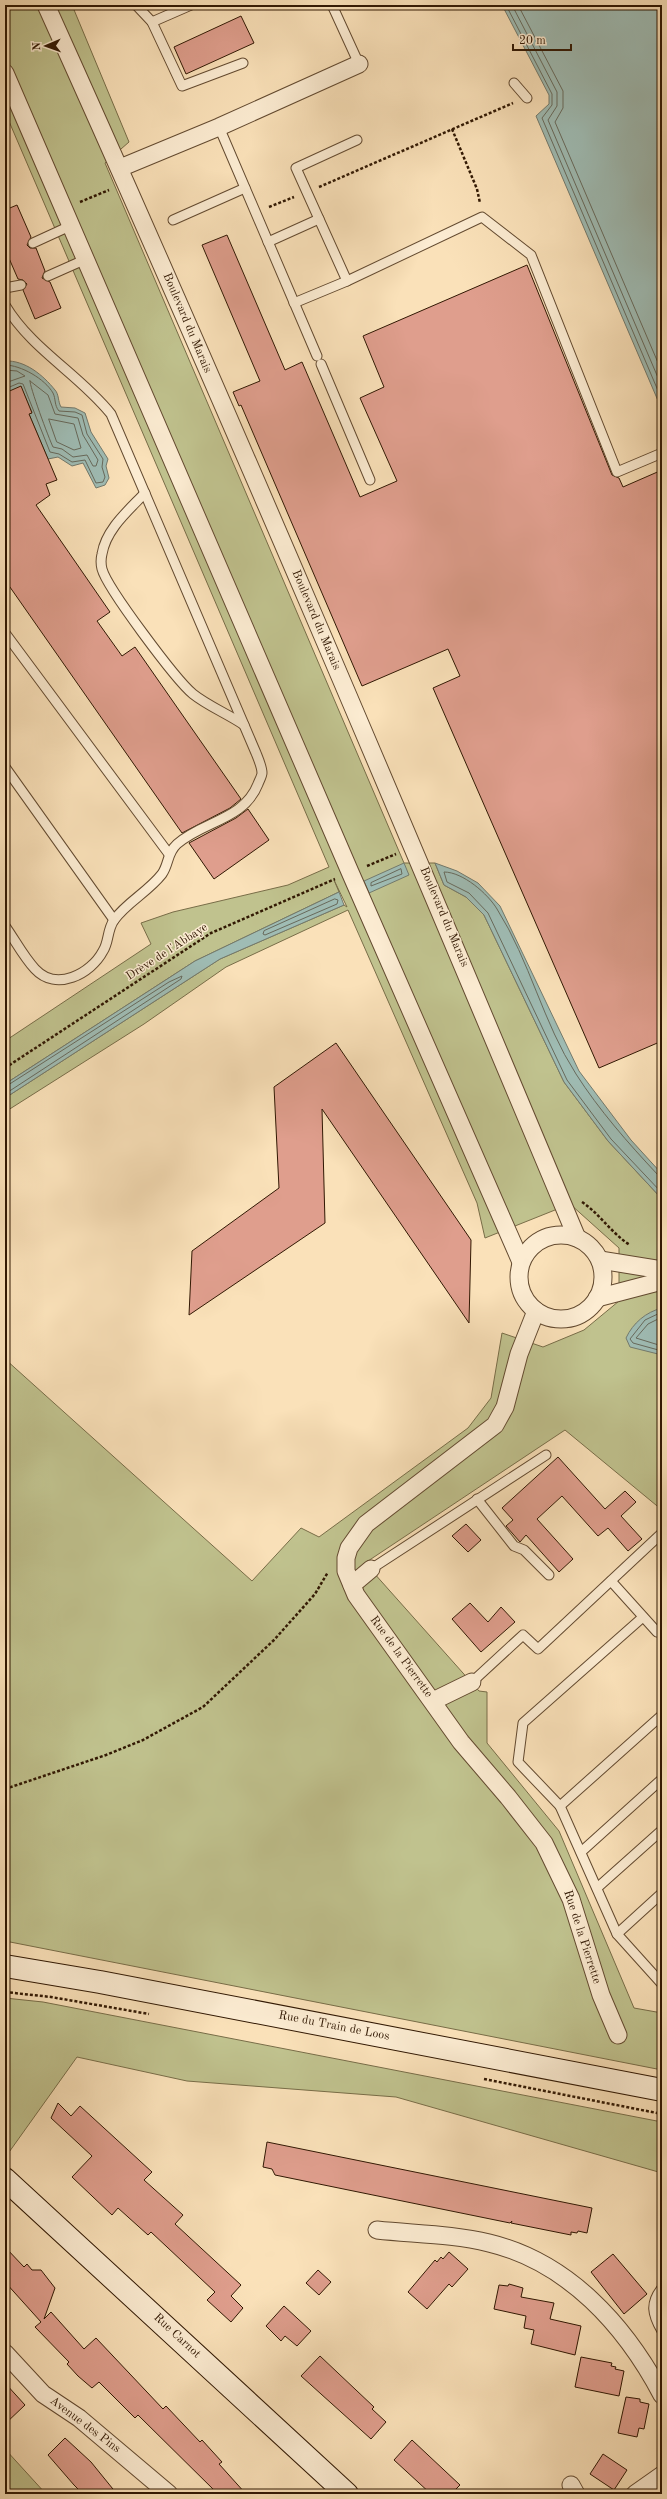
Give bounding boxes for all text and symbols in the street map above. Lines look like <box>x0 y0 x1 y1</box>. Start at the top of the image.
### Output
north arrow <box>26 26 66 66</box>
scale bar <box>513 26 571 52</box>
text: 20 m <box>519 35 546 47</box>
text: N <box>32 41 43 51</box>
street label: Boulevard du Marais <box>161 271 213 375</box>
street label: Boulevard du Marais <box>290 568 342 672</box>
street label: Boulevard du Marais <box>418 865 470 969</box>
street label: Drève de l'Abbaye <box>124 921 210 983</box>
street label: Rue de la Pierrette <box>367 1614 435 1700</box>
street label: Rue de la Pierrette <box>561 1889 603 1986</box>
street label: Rue du Train de Loos <box>278 2009 390 2043</box>
street label: Rue Carnot <box>151 2311 203 2361</box>
street label: Avenue des Pins <box>47 2395 123 2455</box>

